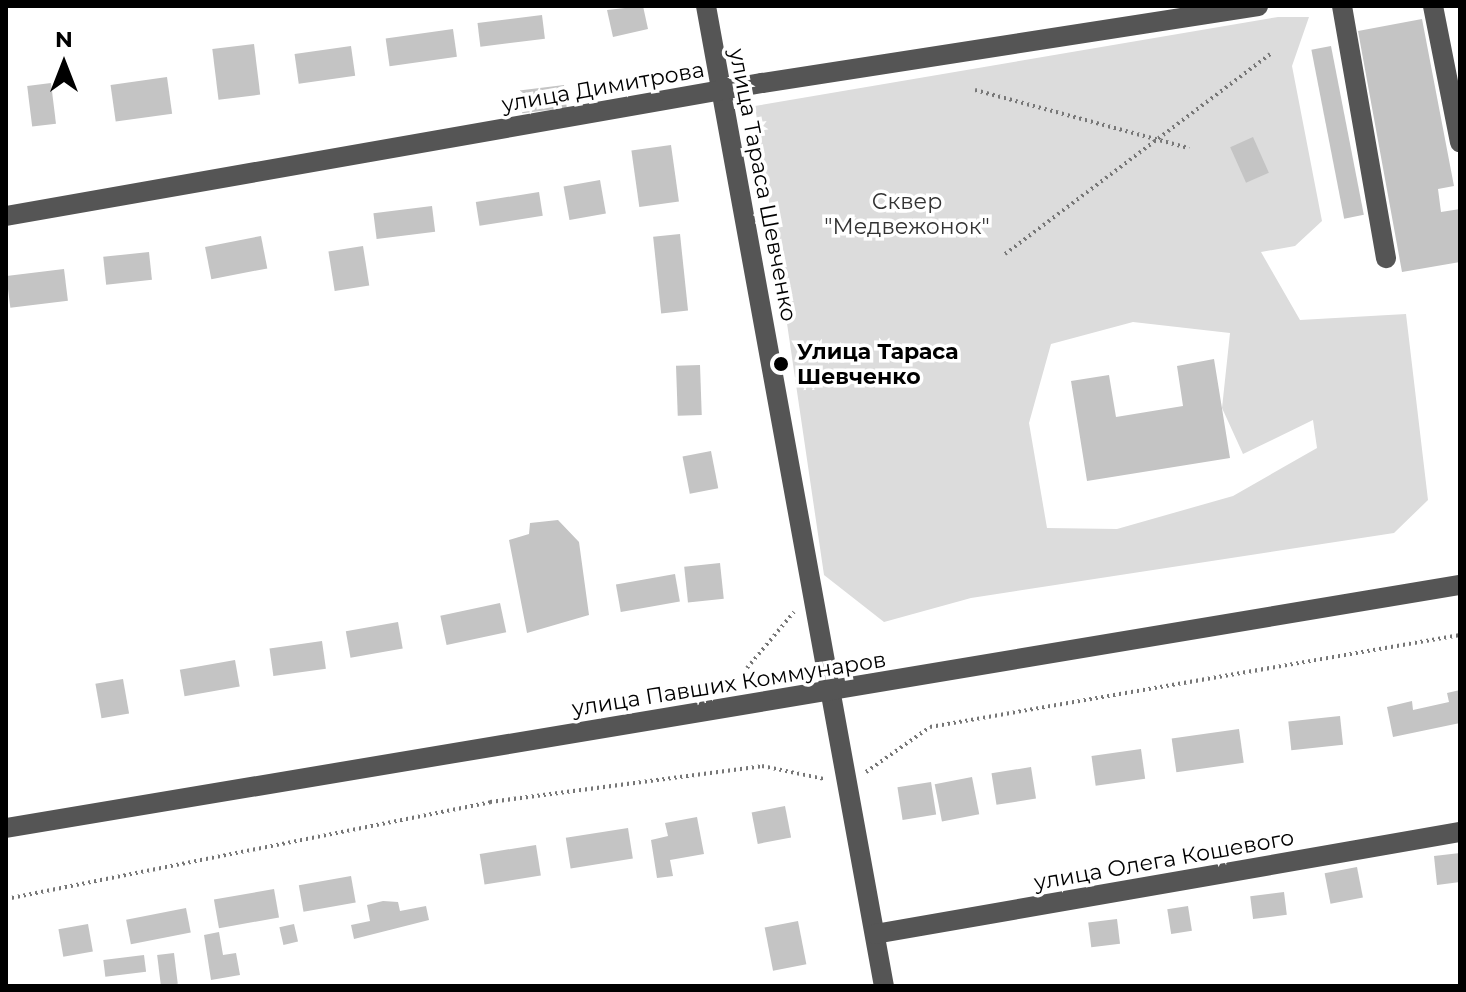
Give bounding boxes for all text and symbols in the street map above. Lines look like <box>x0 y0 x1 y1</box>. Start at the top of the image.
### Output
north arrow <box>24 24 104 104</box>
text: N <box>55 26 73 53</box>
street label: улица Тараса Шевченко <box>724 46 802 324</box>
street label: улица Димитрова <box>500 56 706 118</box>
park label: Сквер "Медвежонок" <box>824 188 990 240</box>
place label: Улица Тараса Шевченко <box>797 338 959 390</box>
marker: Улица Тараса Шевченко <box>772 355 790 373</box>
street label: улица Павших Коммунаров <box>570 646 888 722</box>
street label: улица Олега Кошевого <box>1032 824 1296 896</box>

